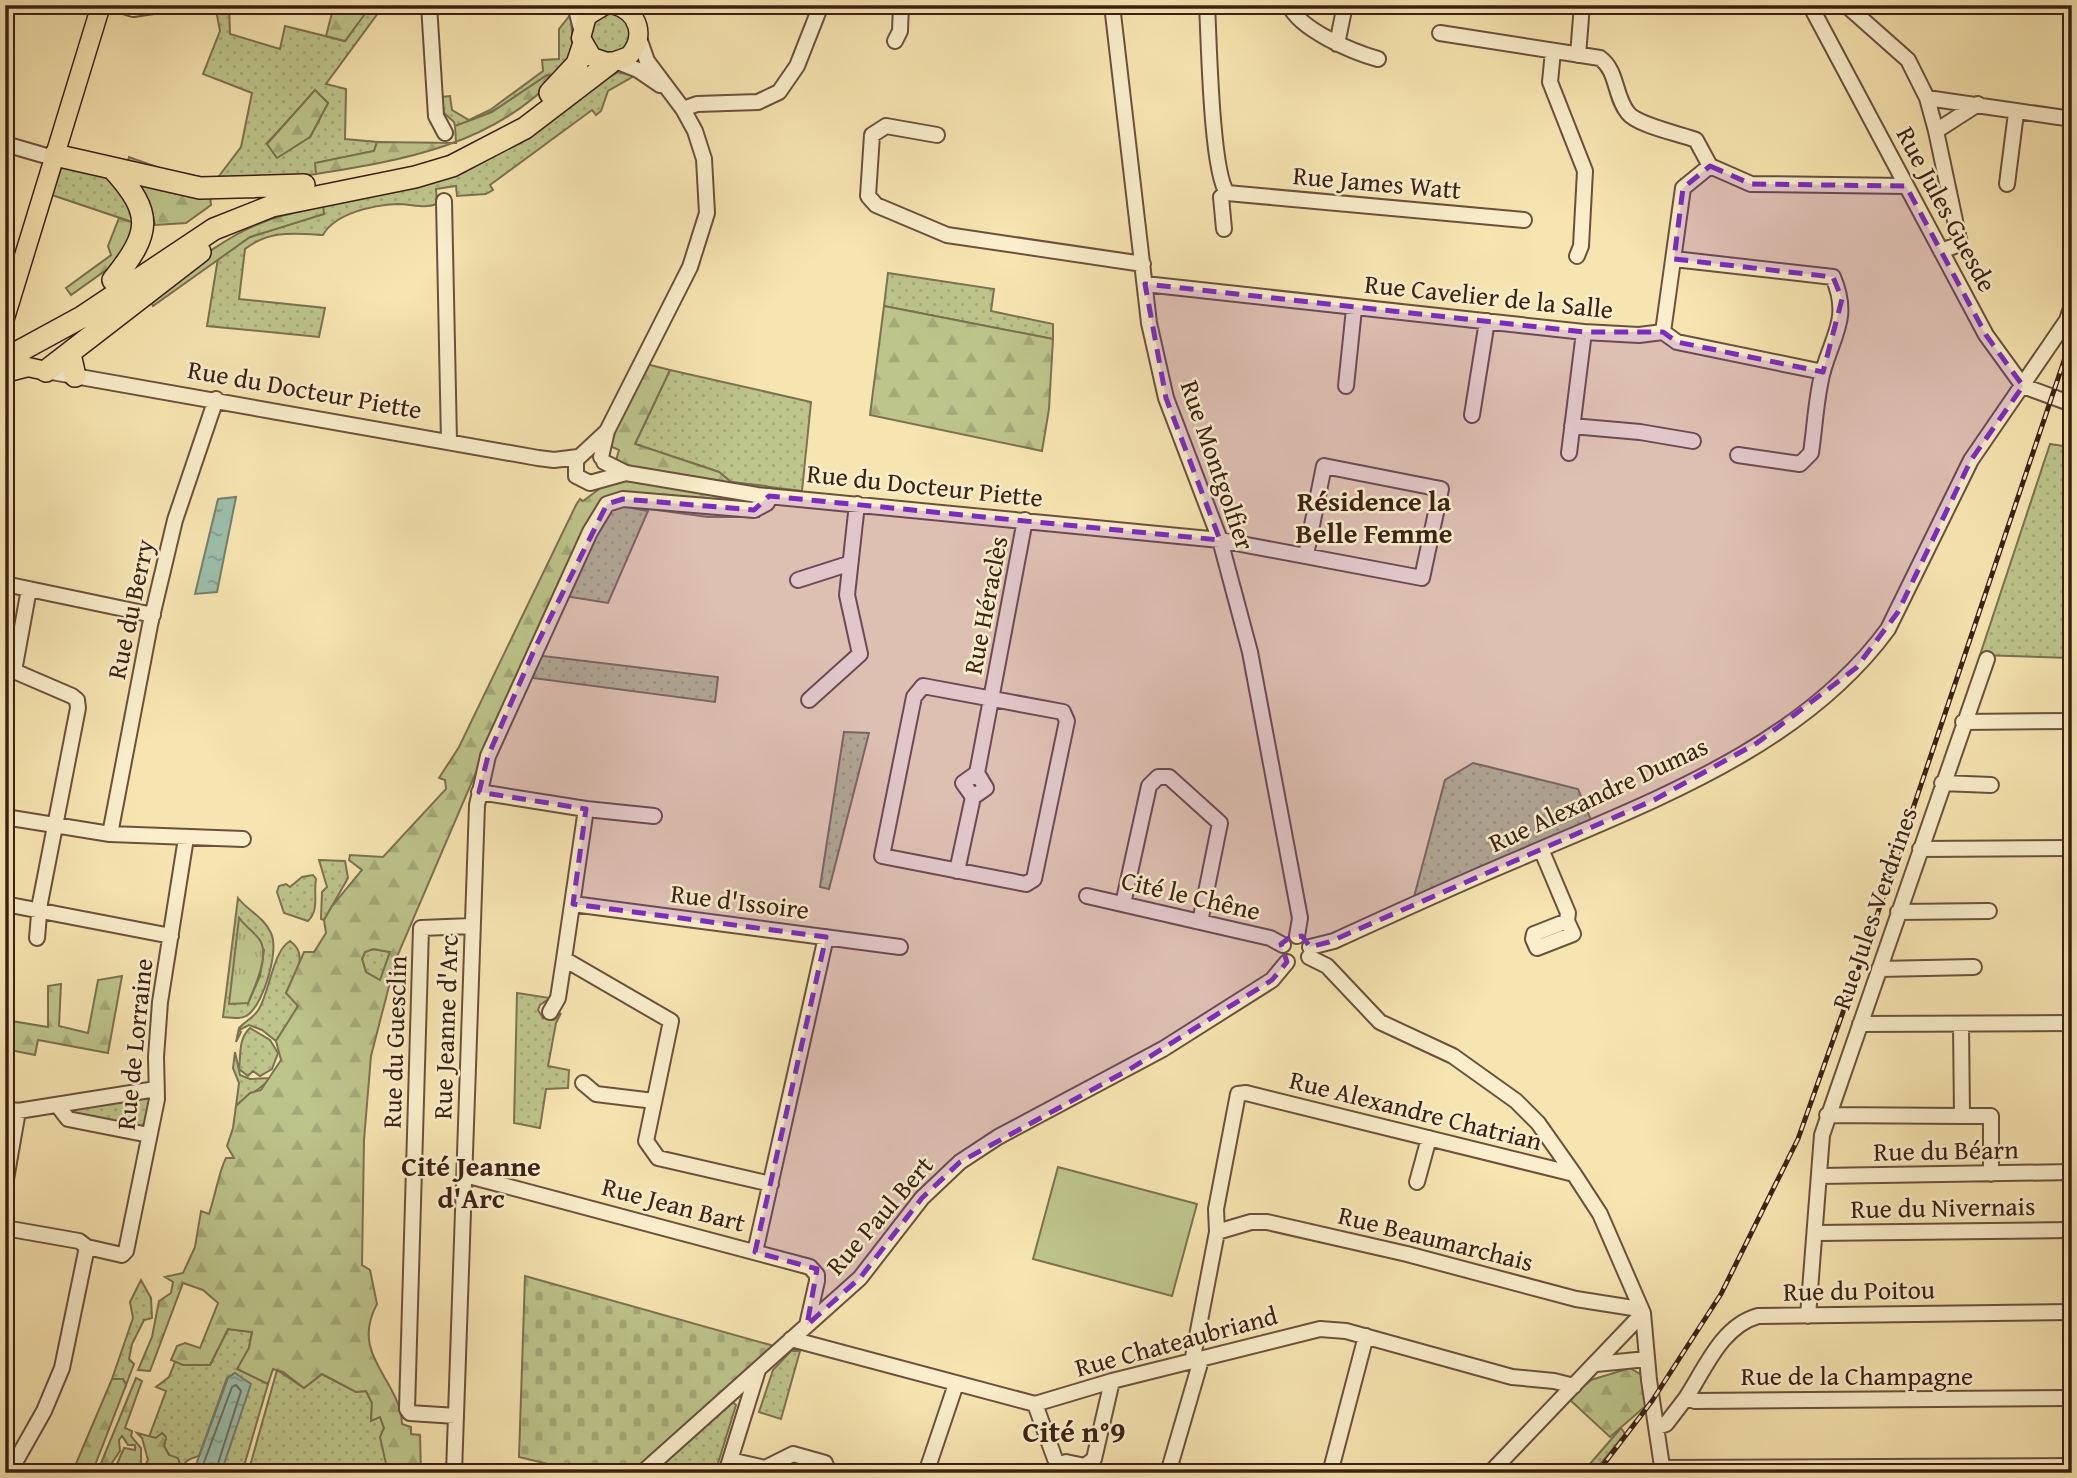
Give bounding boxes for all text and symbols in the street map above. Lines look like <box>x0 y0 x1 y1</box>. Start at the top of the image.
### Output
street label: Rue Jules Guesde <box>1887 119 2007 299</box>
street label: Rue James Watt <box>1291 155 1463 209</box>
street label: Rue Cavelier de la Salle <box>1363 264 1615 328</box>
street label: Rue du Docteur Piette <box>185 349 425 429</box>
street label: Rue Montgolfier <box>1171 375 1265 555</box>
street label: Rue du Docteur Piette <box>805 453 1045 517</box>
district label: Résidence la Belle Femme <box>1295 480 1453 553</box>
street label: Rue Héraclès <box>952 533 1018 677</box>
street label: Rue du Berry <box>96 535 164 682</box>
street label: Rue Alexandre Dumas <box>1482 726 1714 862</box>
street label: Rue Jules Verdrines <box>1821 801 1927 1015</box>
street label: Cité le Chêne <box>1118 860 1264 930</box>
street label: Rue d'Issoire <box>669 873 811 929</box>
street label: Rue Jeanne d'Arc <box>422 934 468 1120</box>
street label: Rue du Guesclin <box>371 955 417 1129</box>
street label: Rue de Lorraine <box>106 956 162 1132</box>
street label: Rue Alexandre Chatrian <box>1286 1060 1547 1160</box>
street label: Rue du Béarn <box>1873 1129 2019 1171</box>
district label: Cité Jeanne d'Arc <box>401 1145 541 1218</box>
street label: Rue Paul Bert <box>816 1147 942 1283</box>
street label: Rue Jean Bart <box>598 1166 750 1242</box>
street label: Rue du Nivernais <box>1850 1186 2036 1228</box>
street label: Rue Beaumarchais <box>1334 1195 1538 1281</box>
street label: Rue du Poitou <box>1783 1269 1935 1311</box>
street label: Rue Chateaubriand <box>1071 1295 1282 1387</box>
street label: Rue de la Champagne <box>1741 1356 1973 1395</box>
district label: Cité n°9 <box>1023 1409 1125 1453</box>

